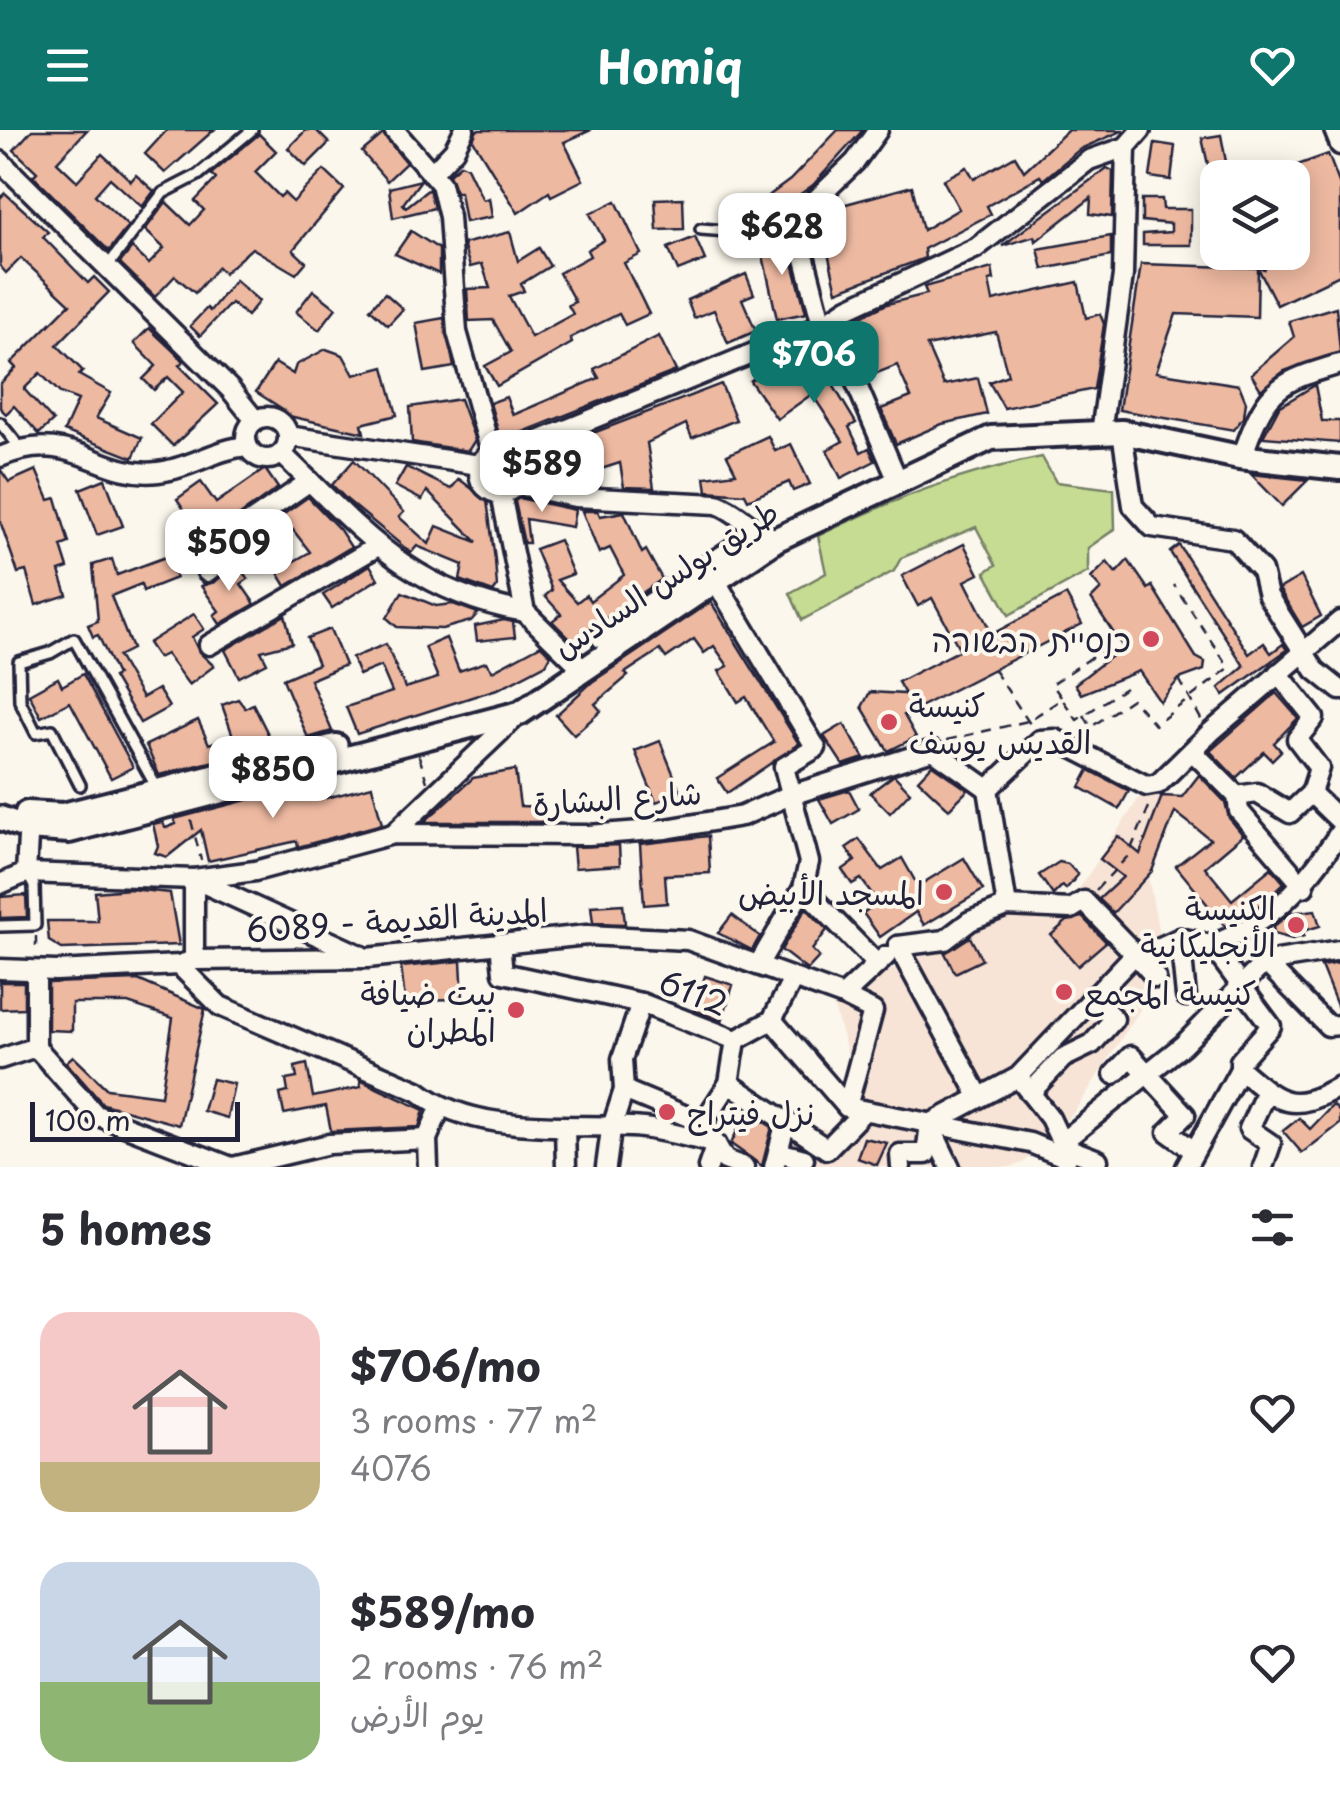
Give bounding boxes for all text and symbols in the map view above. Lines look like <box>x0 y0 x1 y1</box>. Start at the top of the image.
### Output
text: Homiq <box>597 31 743 99</box>
icon: menu <box>40 38 95 93</box>
icon: heart <box>1245 38 1300 93</box>
map controls <box>1200 160 1310 270</box>
button: layers <box>1200 160 1310 270</box>
pin: $628 <box>723 193 841 278</box>
text: $628 <box>740 201 824 249</box>
pin: $706 <box>755 321 873 406</box>
text: $706 <box>772 329 856 377</box>
pin: $589 <box>483 430 601 515</box>
text: $589 <box>502 438 582 486</box>
street label: طريق بولس السادس <box>543 487 787 669</box>
pin: $509 <box>170 509 288 594</box>
text: $509 <box>187 517 271 565</box>
place label: כנסיית הבשורה <box>931 615 1131 663</box>
marker: כנסיית הבשורה <box>1140 628 1162 650</box>
place label: كنيسة القديس يوسف <box>909 680 1091 765</box>
marker: كنيسة القديس يوسف <box>878 711 900 733</box>
pin: $850 <box>214 736 332 821</box>
text: $850 <box>231 744 315 792</box>
street label: شارع البشارة <box>531 767 703 828</box>
place label: المسجد الأبيض <box>738 868 924 916</box>
marker: المسجد الأبيض <box>933 881 955 903</box>
place label: الكنيسة الأنجليكانية <box>1141 883 1276 968</box>
street label: المدينة القديمة - 6089 <box>245 885 549 953</box>
marker: الكنيسة الأنجليكانية <box>1285 914 1307 936</box>
street label: 6112 <box>653 957 735 1027</box>
place label: بيت ضيافة المطران <box>360 968 496 1053</box>
place label: كنيسة المجمع <box>1084 968 1256 1017</box>
marker: كنيسة المجمع <box>1053 981 1075 1003</box>
marker: بيت ضيافة المطران <box>505 999 527 1021</box>
place label: نزل فيتراج <box>687 1088 814 1136</box>
scale bar <box>30 1097 240 1141</box>
text: 100 m <box>45 1098 131 1141</box>
marker: نزل فيتراج <box>656 1101 678 1123</box>
text: 5 homes <box>40 1196 212 1259</box>
icon: filters <box>1245 1200 1300 1255</box>
text: $706/mo <box>350 1333 541 1396</box>
icon: home <box>120 1352 240 1472</box>
icon: heart <box>1245 1385 1300 1440</box>
text: 3 rooms · 77 m² <box>350 1396 598 1444</box>
text: 4076 <box>350 1444 432 1492</box>
text: $589/mo <box>350 1579 535 1642</box>
icon: home <box>120 1602 240 1722</box>
icon: heart <box>1245 1635 1300 1690</box>
text: 2 rooms · 76 m² <box>350 1642 604 1690</box>
text: يوم الأرض <box>350 1690 485 1738</box>

